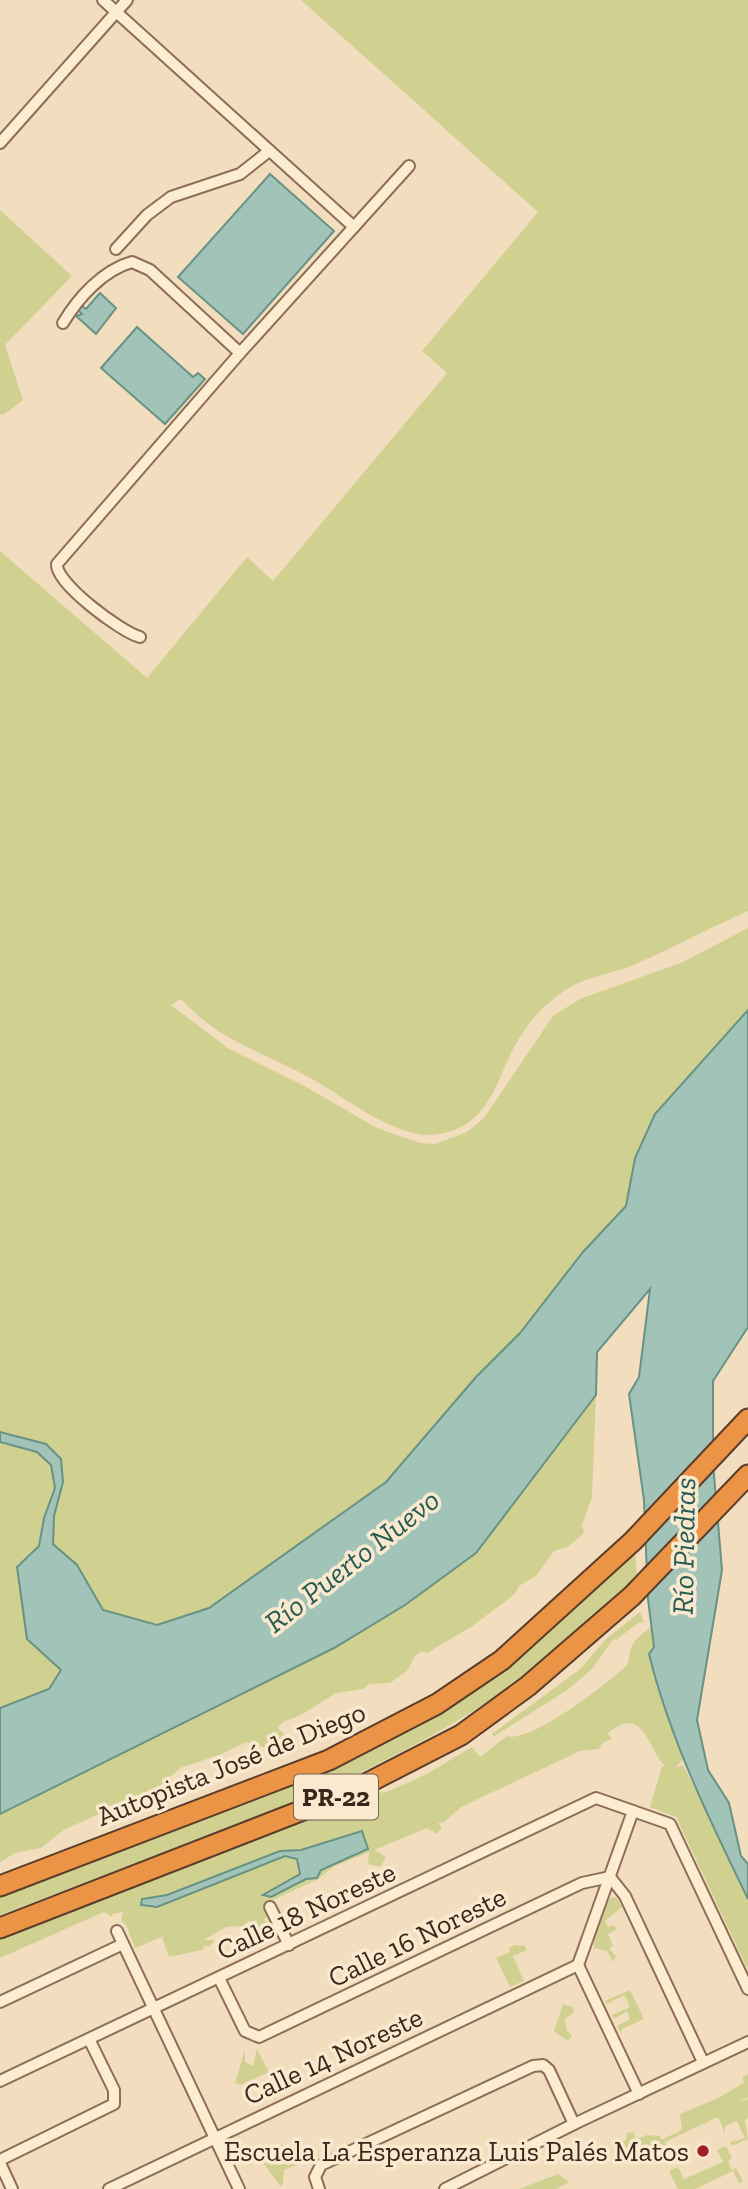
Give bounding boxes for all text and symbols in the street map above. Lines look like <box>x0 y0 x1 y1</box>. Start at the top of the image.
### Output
water label: Río Piedras <box>665 1477 703 1615</box>
water label: Río Puerto Nuevo <box>258 1482 446 1640</box>
street label: Autopista José de Diego <box>92 1695 370 1833</box>
road number: PR-22 <box>294 1774 378 1820</box>
street label: Calle 18 Noreste <box>211 1855 401 1967</box>
street label: Calle 16 Noreste <box>323 1880 511 1994</box>
street label: Calle 14 Noreste <box>238 2000 428 2112</box>
place label: Escuela La Esperanza Luis Palés Matos <box>224 2135 689 2168</box>
marker: Escuela La Esperanza Luis Palés Matos <box>695 2143 711 2159</box>

